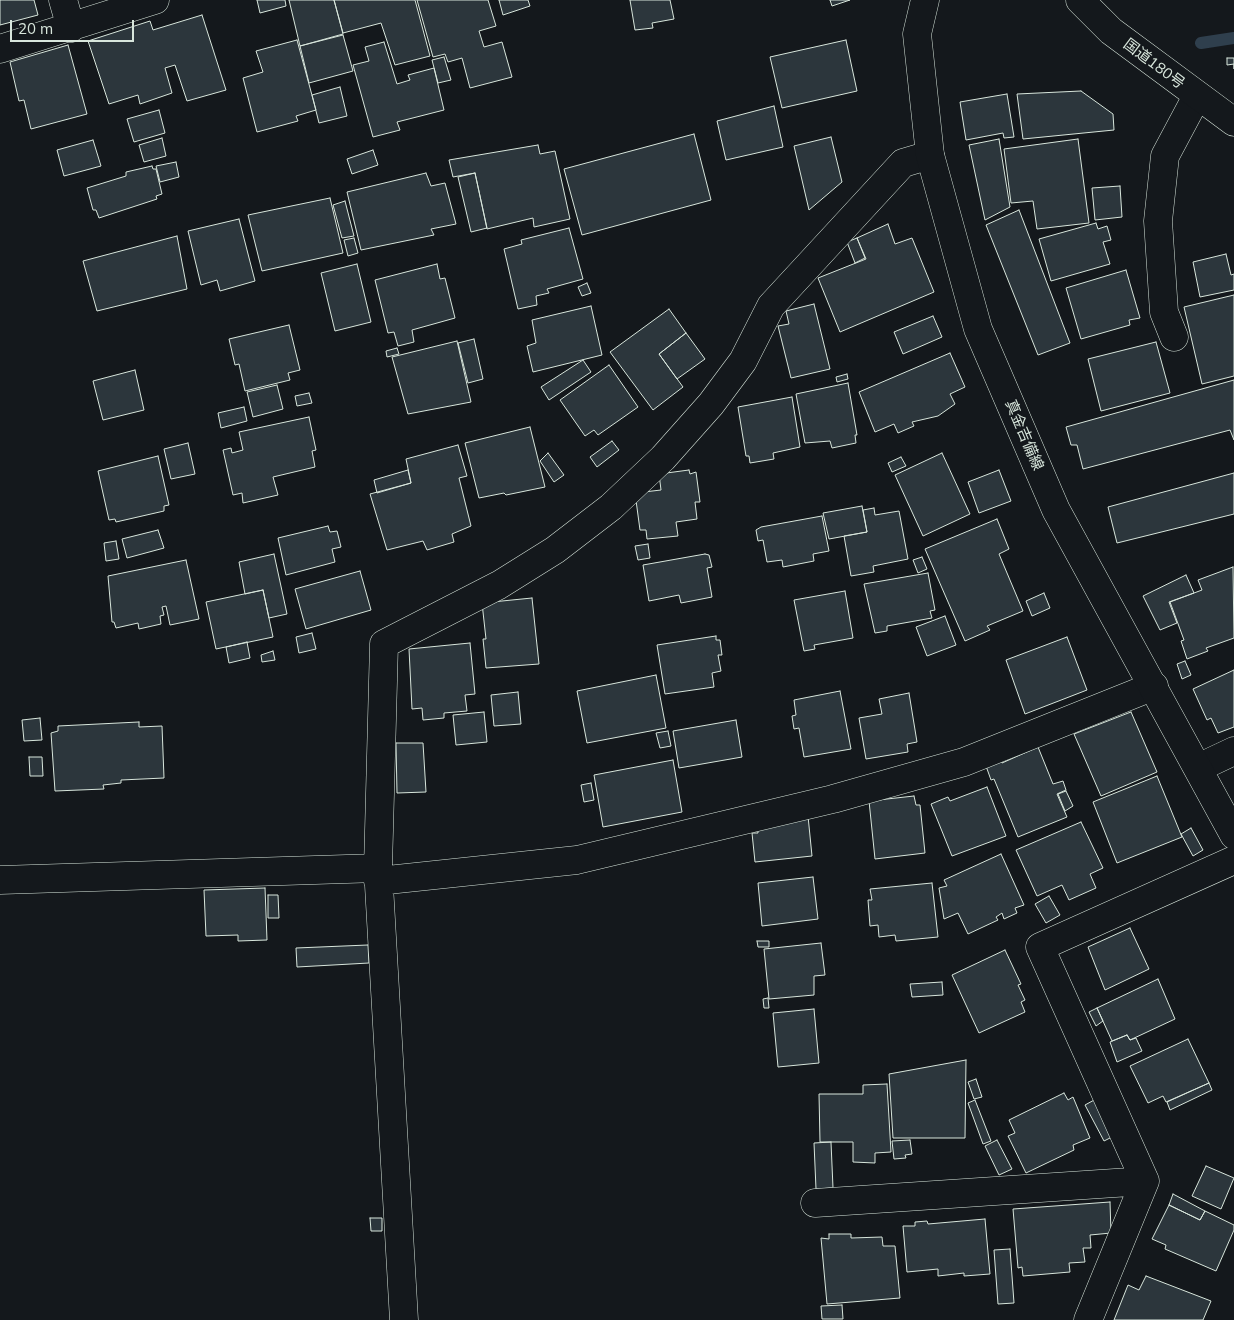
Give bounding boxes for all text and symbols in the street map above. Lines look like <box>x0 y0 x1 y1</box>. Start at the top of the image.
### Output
scale bar <box>12 10 136 42</box>
text: 20 m <box>18 19 53 38</box>
street label: 国道180号 <box>1120 35 1188 93</box>
street label: 真金吉備線 <box>1001 397 1047 473</box>

